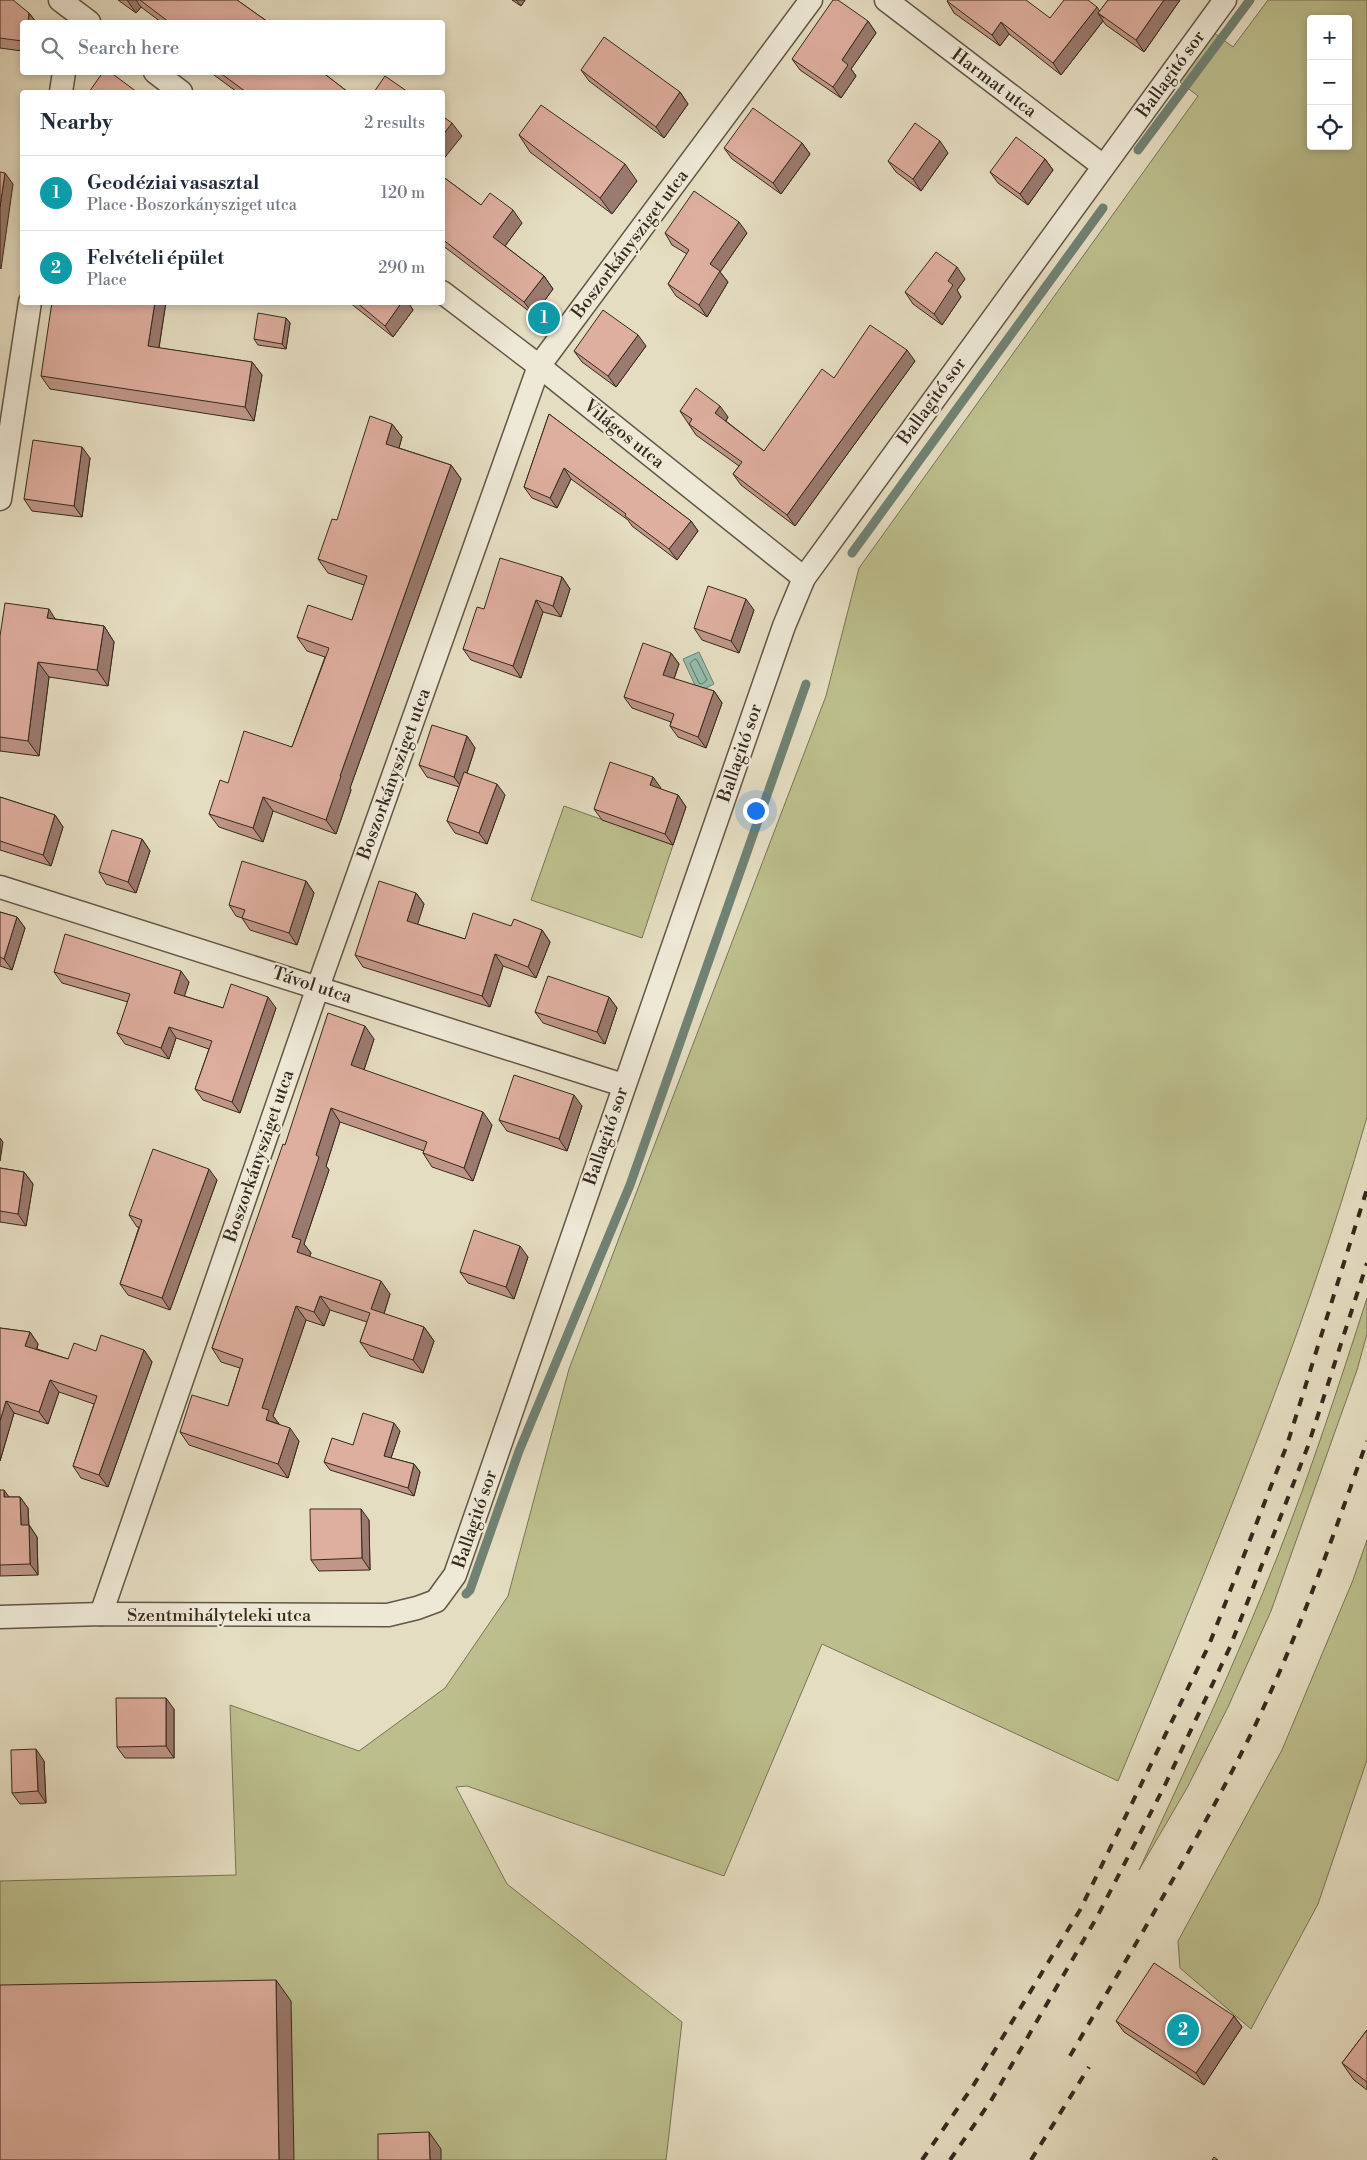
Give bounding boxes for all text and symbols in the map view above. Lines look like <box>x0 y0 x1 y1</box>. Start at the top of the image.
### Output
map controls <box>1307 15 1352 150</box>
button: + <box>1307 15 1352 60</box>
search box <box>20 20 445 75</box>
street label: Ballagitó sor <box>1131 26 1211 123</box>
icon: search <box>38 34 66 62</box>
text: Search here <box>78 36 179 60</box>
street label: Harmat utca <box>947 43 1042 123</box>
button: − <box>1307 60 1352 105</box>
button: locate <box>1307 105 1352 150</box>
text: Nearby <box>40 110 113 136</box>
text: 2 results <box>364 113 425 133</box>
street label: Boszorkánysziget utca <box>566 164 694 324</box>
text: Geodéziai vasasztal <box>87 171 259 195</box>
text: 1 <box>52 183 60 203</box>
text: 120 m <box>381 183 425 203</box>
text: Place · Boszorkánysziget utca <box>87 195 297 215</box>
text: Felvételi épület <box>87 246 224 270</box>
text: 2 <box>51 258 61 278</box>
text: 290 m <box>378 258 425 278</box>
text: Place <box>87 270 127 290</box>
pin: 1 <box>528 299 560 337</box>
street label: Ballagitó sor <box>892 353 972 450</box>
street label: Világos utca <box>578 394 670 474</box>
street label: Boszorkánysziget utca <box>352 684 436 864</box>
street label: Ballagitó sor <box>712 701 768 806</box>
your location <box>743 798 769 824</box>
street label: Távol utca <box>269 961 356 1009</box>
street label: Boszorkánysziget utca <box>218 1066 300 1246</box>
street label: Ballagitó sor <box>578 1084 634 1189</box>
street label: Ballagitó sor <box>447 1467 503 1572</box>
street label: Szentmihályteleki utca <box>127 1604 312 1627</box>
pin: 2 <box>1167 2011 1199 2049</box>

